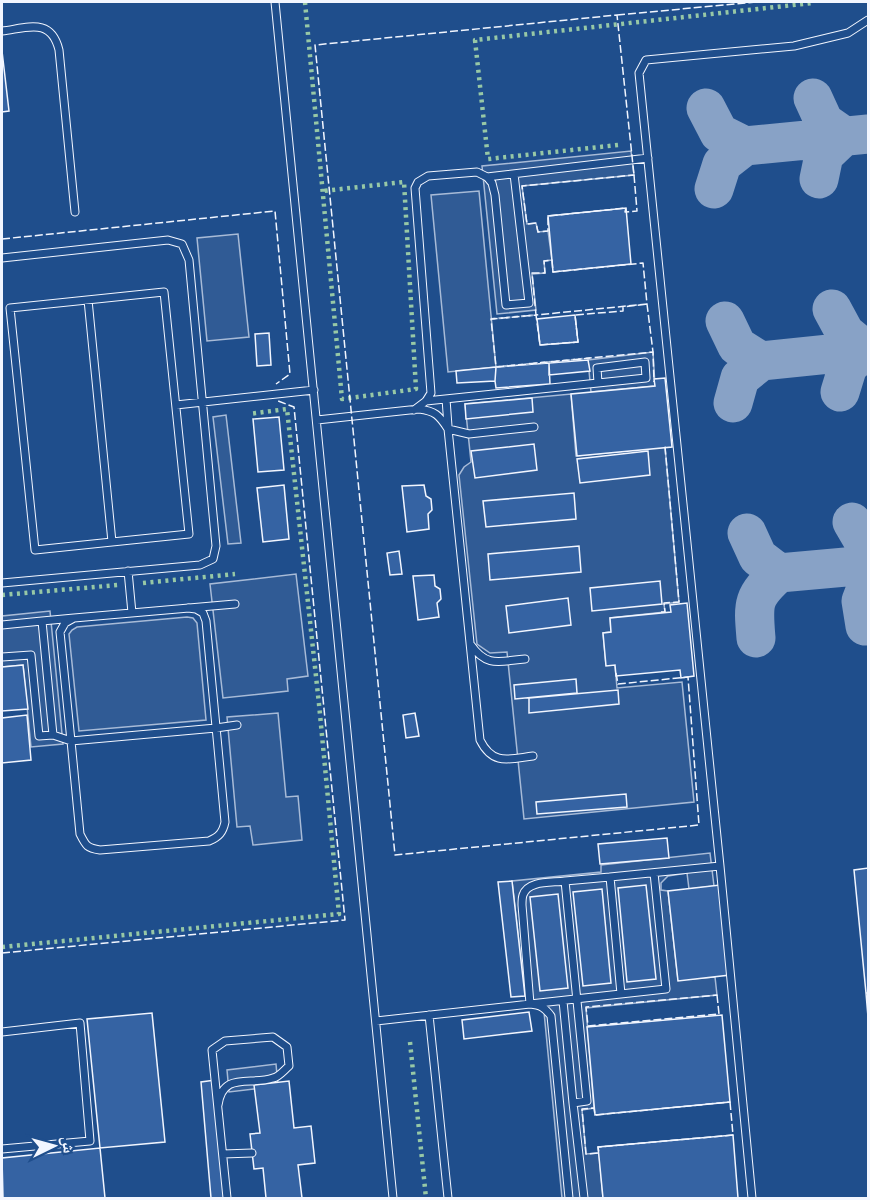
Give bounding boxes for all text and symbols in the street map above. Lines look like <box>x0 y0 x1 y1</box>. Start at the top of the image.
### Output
north arrow <box>24 1116 84 1176</box>
text: ش <box>58 1135 79 1154</box>

